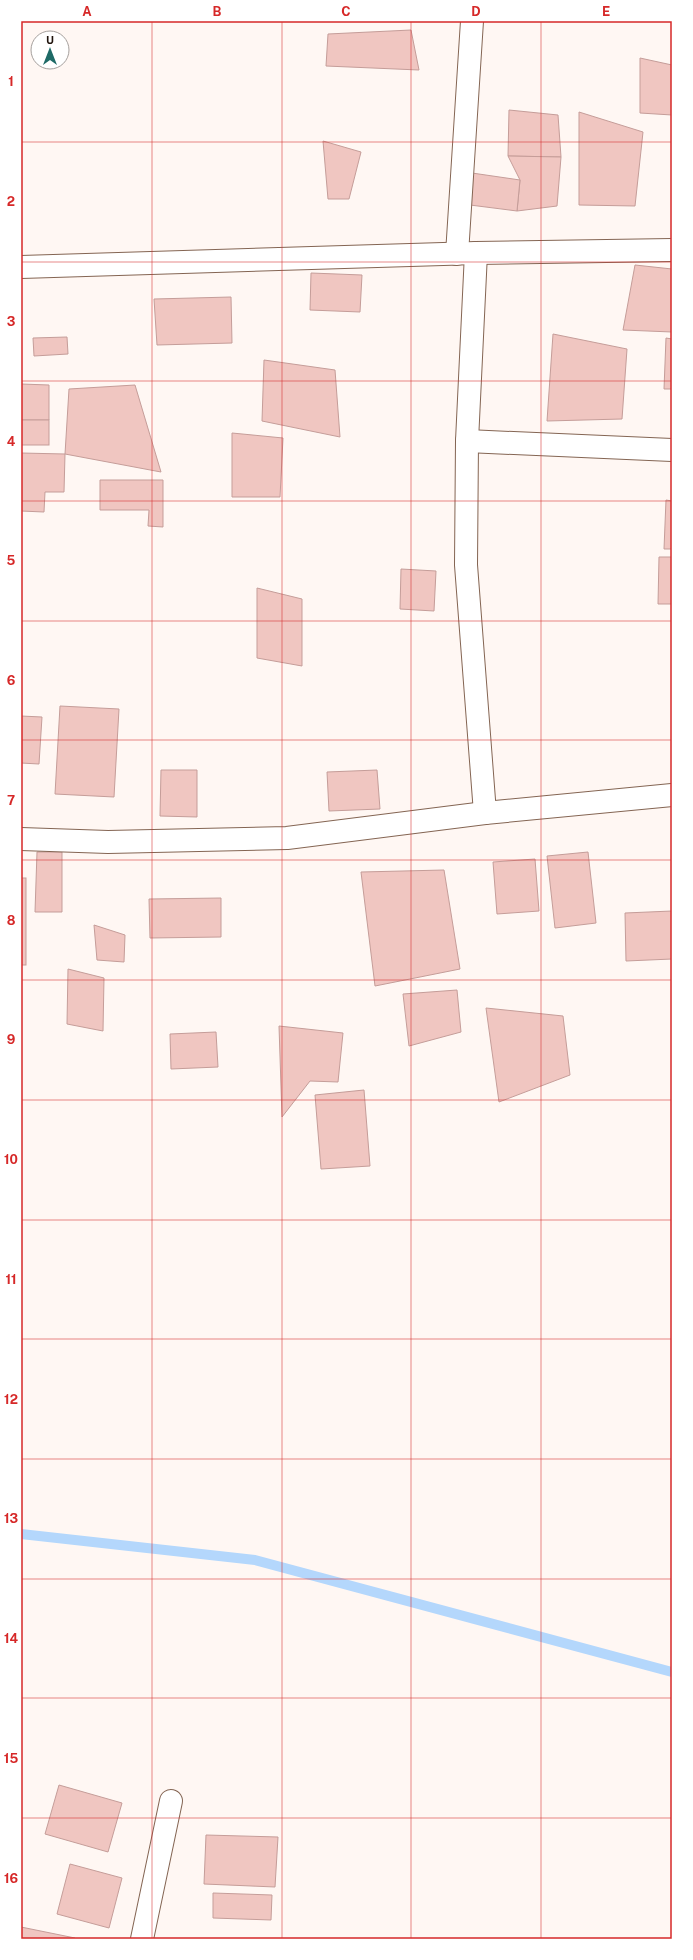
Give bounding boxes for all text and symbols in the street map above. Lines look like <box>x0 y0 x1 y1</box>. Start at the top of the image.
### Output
text: A <box>82 4 92 19</box>
text: B <box>213 4 222 19</box>
text: C <box>341 4 351 19</box>
text: D <box>471 4 481 19</box>
text: E <box>602 4 610 19</box>
north arrow <box>30 30 70 70</box>
text: U <box>46 34 54 46</box>
text: 1 <box>8 74 14 89</box>
text: 2 <box>7 194 15 209</box>
text: 3 <box>7 314 16 329</box>
text: 4 <box>7 434 16 449</box>
text: 5 <box>7 553 16 568</box>
text: 6 <box>7 673 16 688</box>
text: 7 <box>7 793 15 808</box>
text: 8 <box>7 913 16 928</box>
text: 9 <box>7 1032 15 1047</box>
text: 10 <box>4 1152 18 1167</box>
text: 11 <box>5 1272 17 1287</box>
text: 12 <box>4 1392 18 1407</box>
text: 13 <box>4 1511 18 1526</box>
text: 14 <box>4 1631 19 1646</box>
text: 15 <box>4 1751 18 1766</box>
text: 16 <box>4 1871 18 1886</box>

